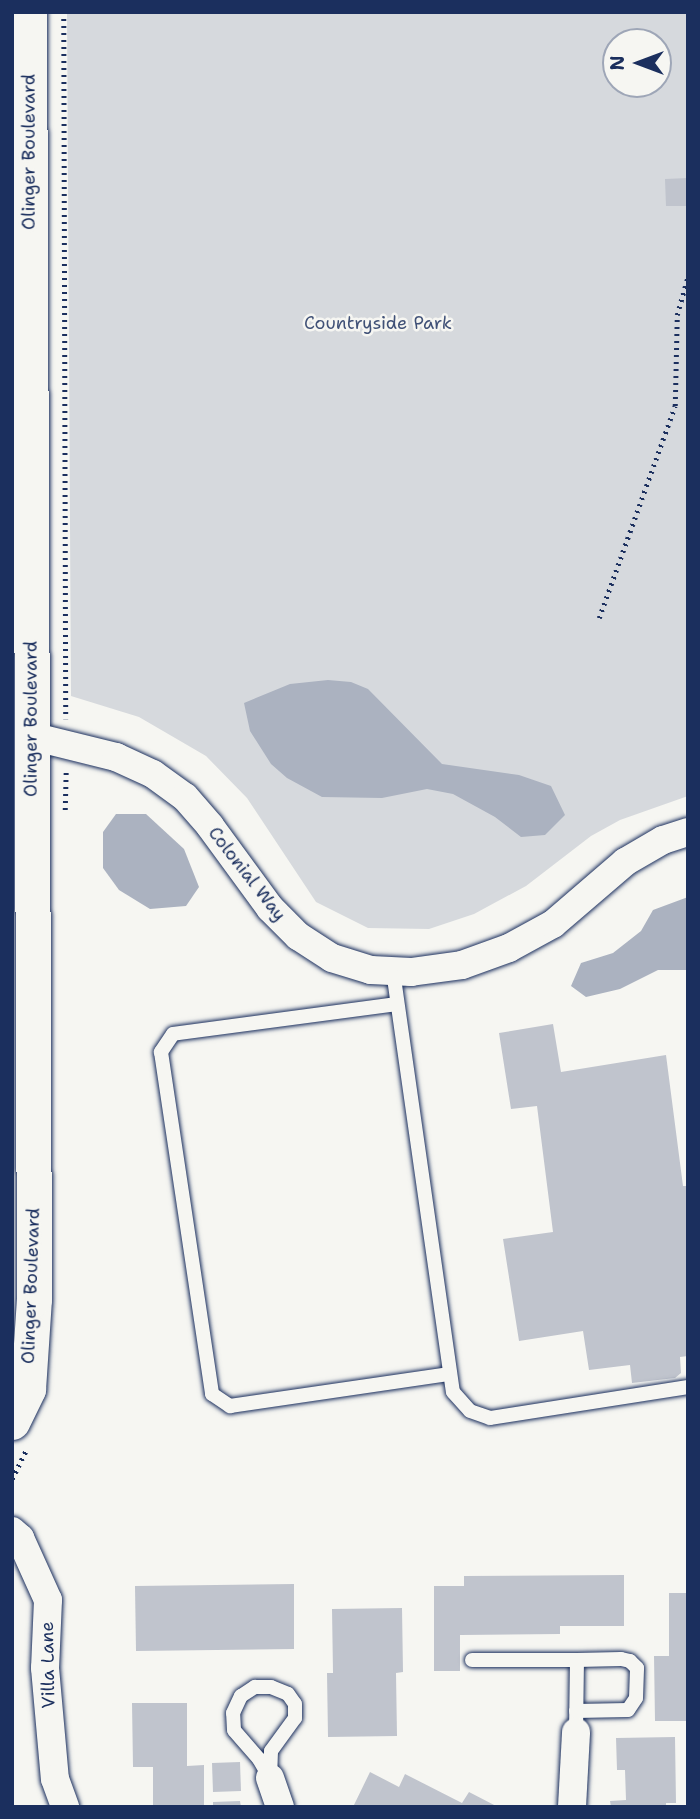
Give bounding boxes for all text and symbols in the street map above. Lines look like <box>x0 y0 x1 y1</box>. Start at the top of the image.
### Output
north arrow <box>602 28 672 98</box>
text: N <box>605 55 630 71</box>
street label: Olinger Boulevard <box>18 74 40 230</box>
park label: Countryside Park <box>304 312 452 334</box>
street label: Olinger Boulevard <box>20 641 42 797</box>
street label: Colonial Way <box>203 823 291 925</box>
street label: Olinger Boulevard <box>17 1208 45 1364</box>
street label: Villa Lane <box>36 1621 60 1709</box>

